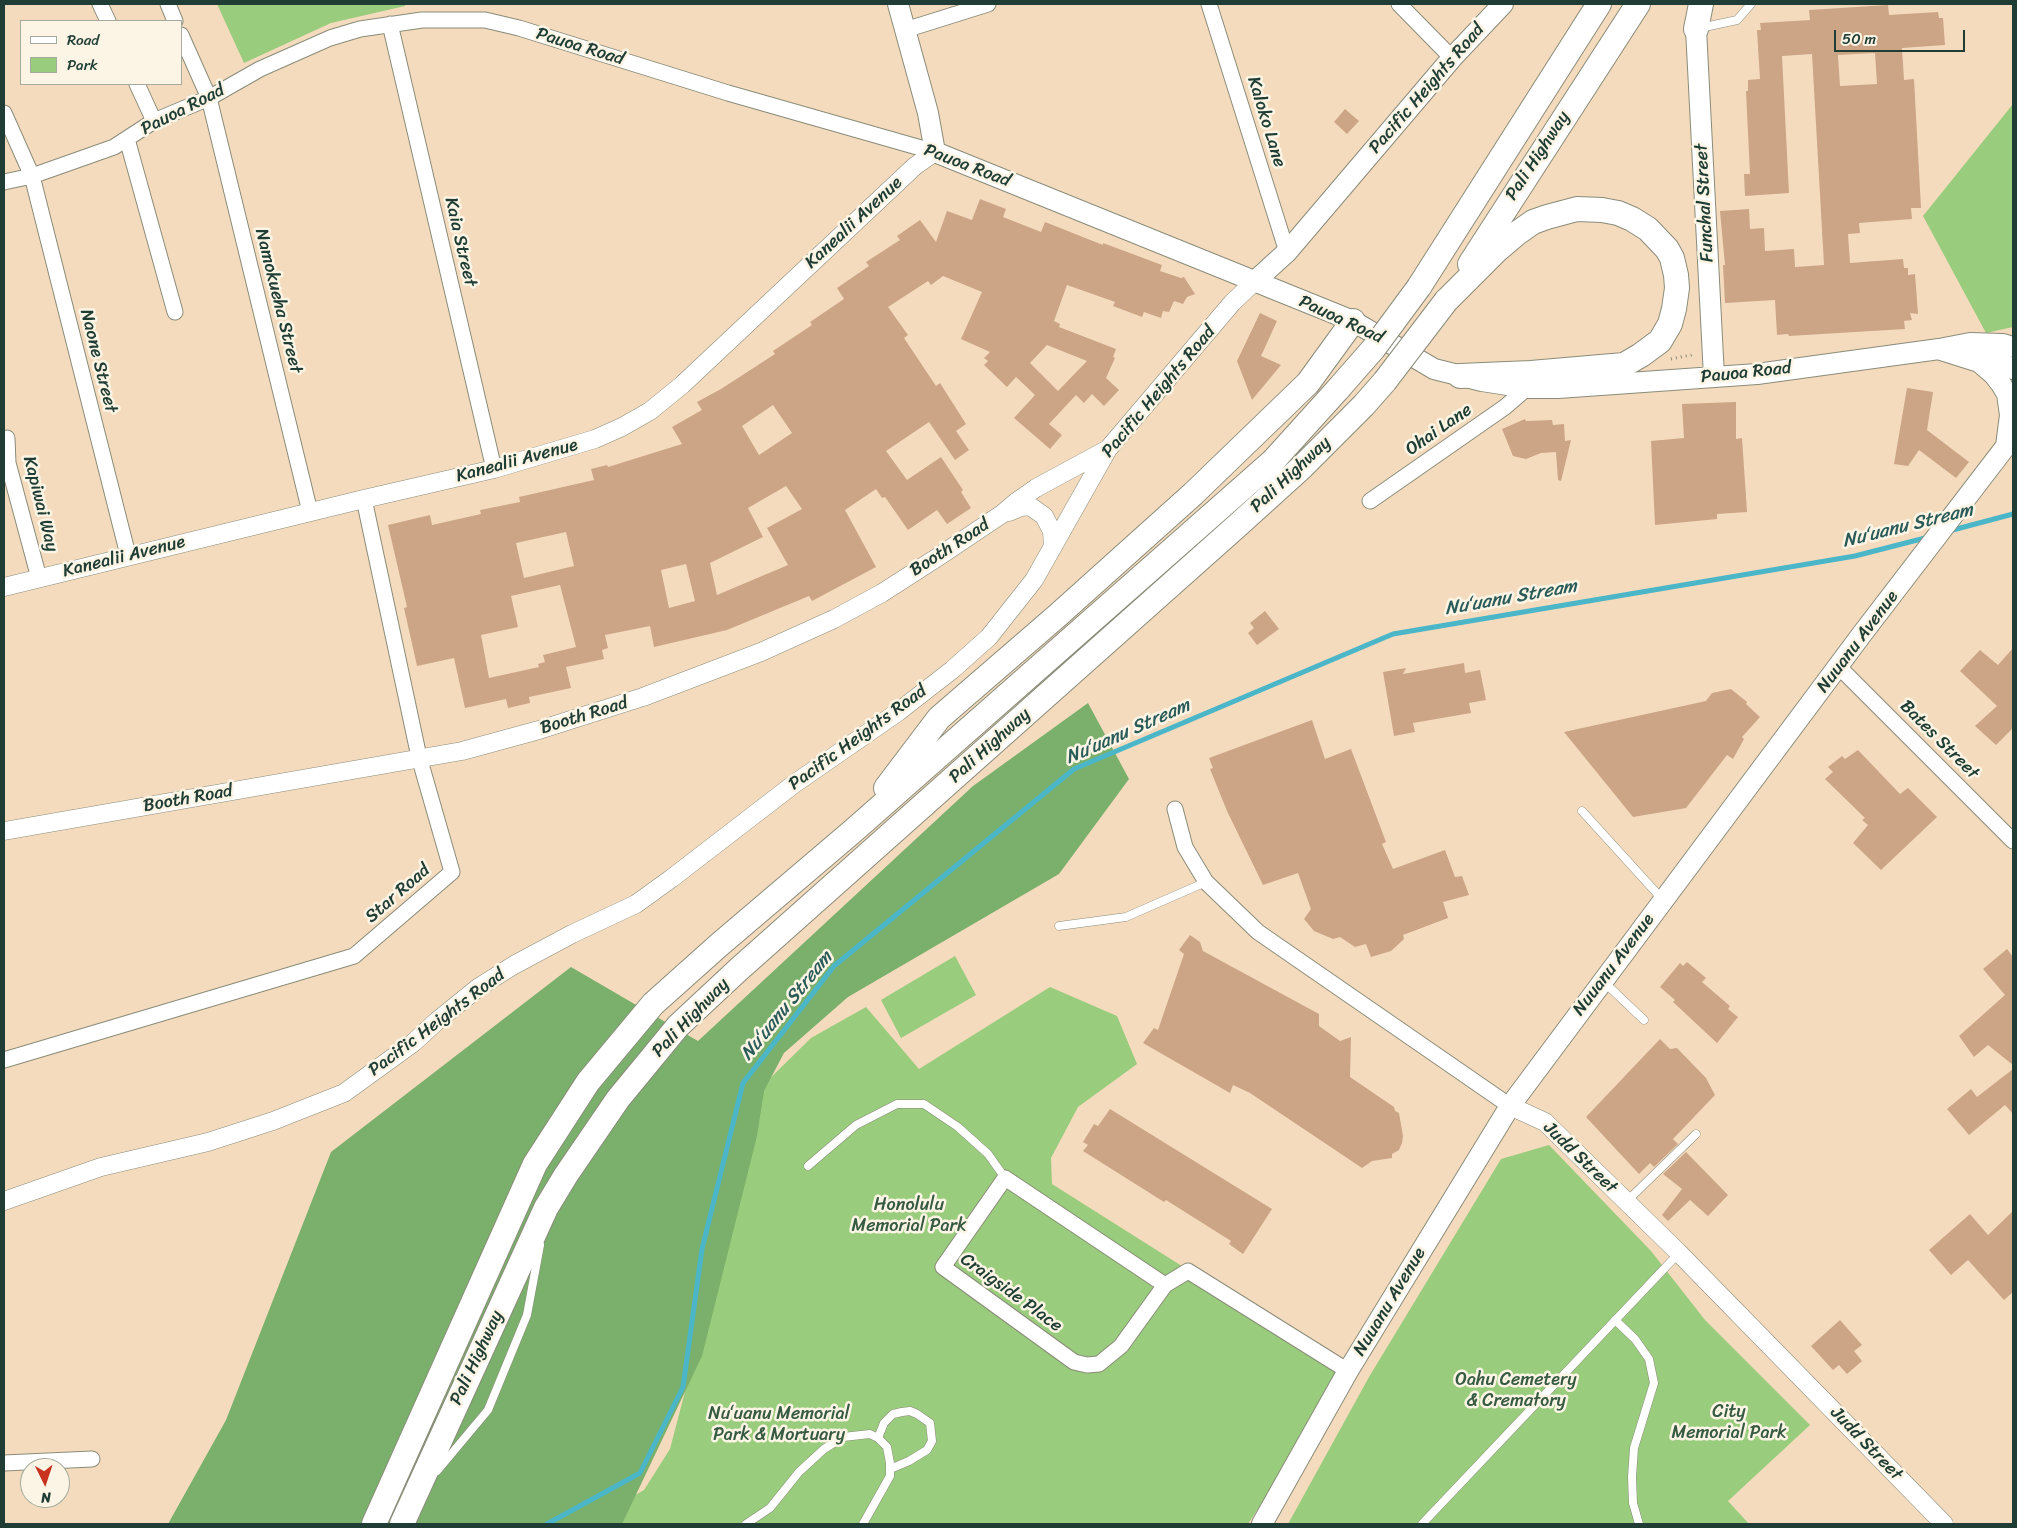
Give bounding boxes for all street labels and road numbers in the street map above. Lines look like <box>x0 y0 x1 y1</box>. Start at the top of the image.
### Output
street label: Pacific Heights Road <box>1365 20 1489 158</box>
street label: Pauoa Road <box>533 23 627 71</box>
street label: Kaloko Lane <box>1242 74 1290 170</box>
street label: Pauoa Road <box>138 80 228 140</box>
street label: Pali Highway <box>1501 107 1575 205</box>
street label: Pauoa Road <box>921 140 1013 192</box>
street label: Funchal Street <box>1691 143 1719 263</box>
street label: Kanealii Avenue <box>801 172 907 274</box>
street label: Kaia Street <box>439 195 481 289</box>
street label: Namokueha Street <box>250 226 306 376</box>
street label: Pauoa Road <box>1295 291 1387 349</box>
street label: Naone Street <box>75 307 121 415</box>
street label: Pacific Heights Road <box>1098 322 1220 462</box>
street label: Pauoa Road <box>1700 358 1792 388</box>
street label: Ohai Lane <box>1402 399 1476 461</box>
street label: Pali Highway <box>1246 432 1336 518</box>
street label: Kanealii Avenue <box>454 434 580 488</box>
street label: Kapiwai Way <box>18 454 62 554</box>
street label: Booth Road <box>906 514 994 582</box>
street label: Kanealii Avenue <box>61 531 187 583</box>
street label: Nuuanu Avenue <box>1813 587 1903 697</box>
street label: Pacific Heights Road <box>785 681 931 795</box>
street label: Booth Road <box>538 692 630 740</box>
street label: Bates Street <box>1895 696 1983 784</box>
street label: Pali Highway <box>945 704 1035 788</box>
street label: Booth Road <box>142 781 234 817</box>
street label: Star Road <box>361 860 435 928</box>
street label: Nuuanu Avenue <box>1569 910 1659 1020</box>
street label: Pacific Heights Road <box>365 965 509 1081</box>
street label: Pali Highway <box>648 974 734 1062</box>
street label: Judd Street <box>1539 1118 1621 1198</box>
street label: Nuuanu Avenue <box>1349 1244 1431 1360</box>
street label: Craigside Place <box>956 1249 1066 1337</box>
street label: Pali Highway <box>446 1307 508 1409</box>
street label: Judd Street <box>1826 1403 1906 1485</box>

